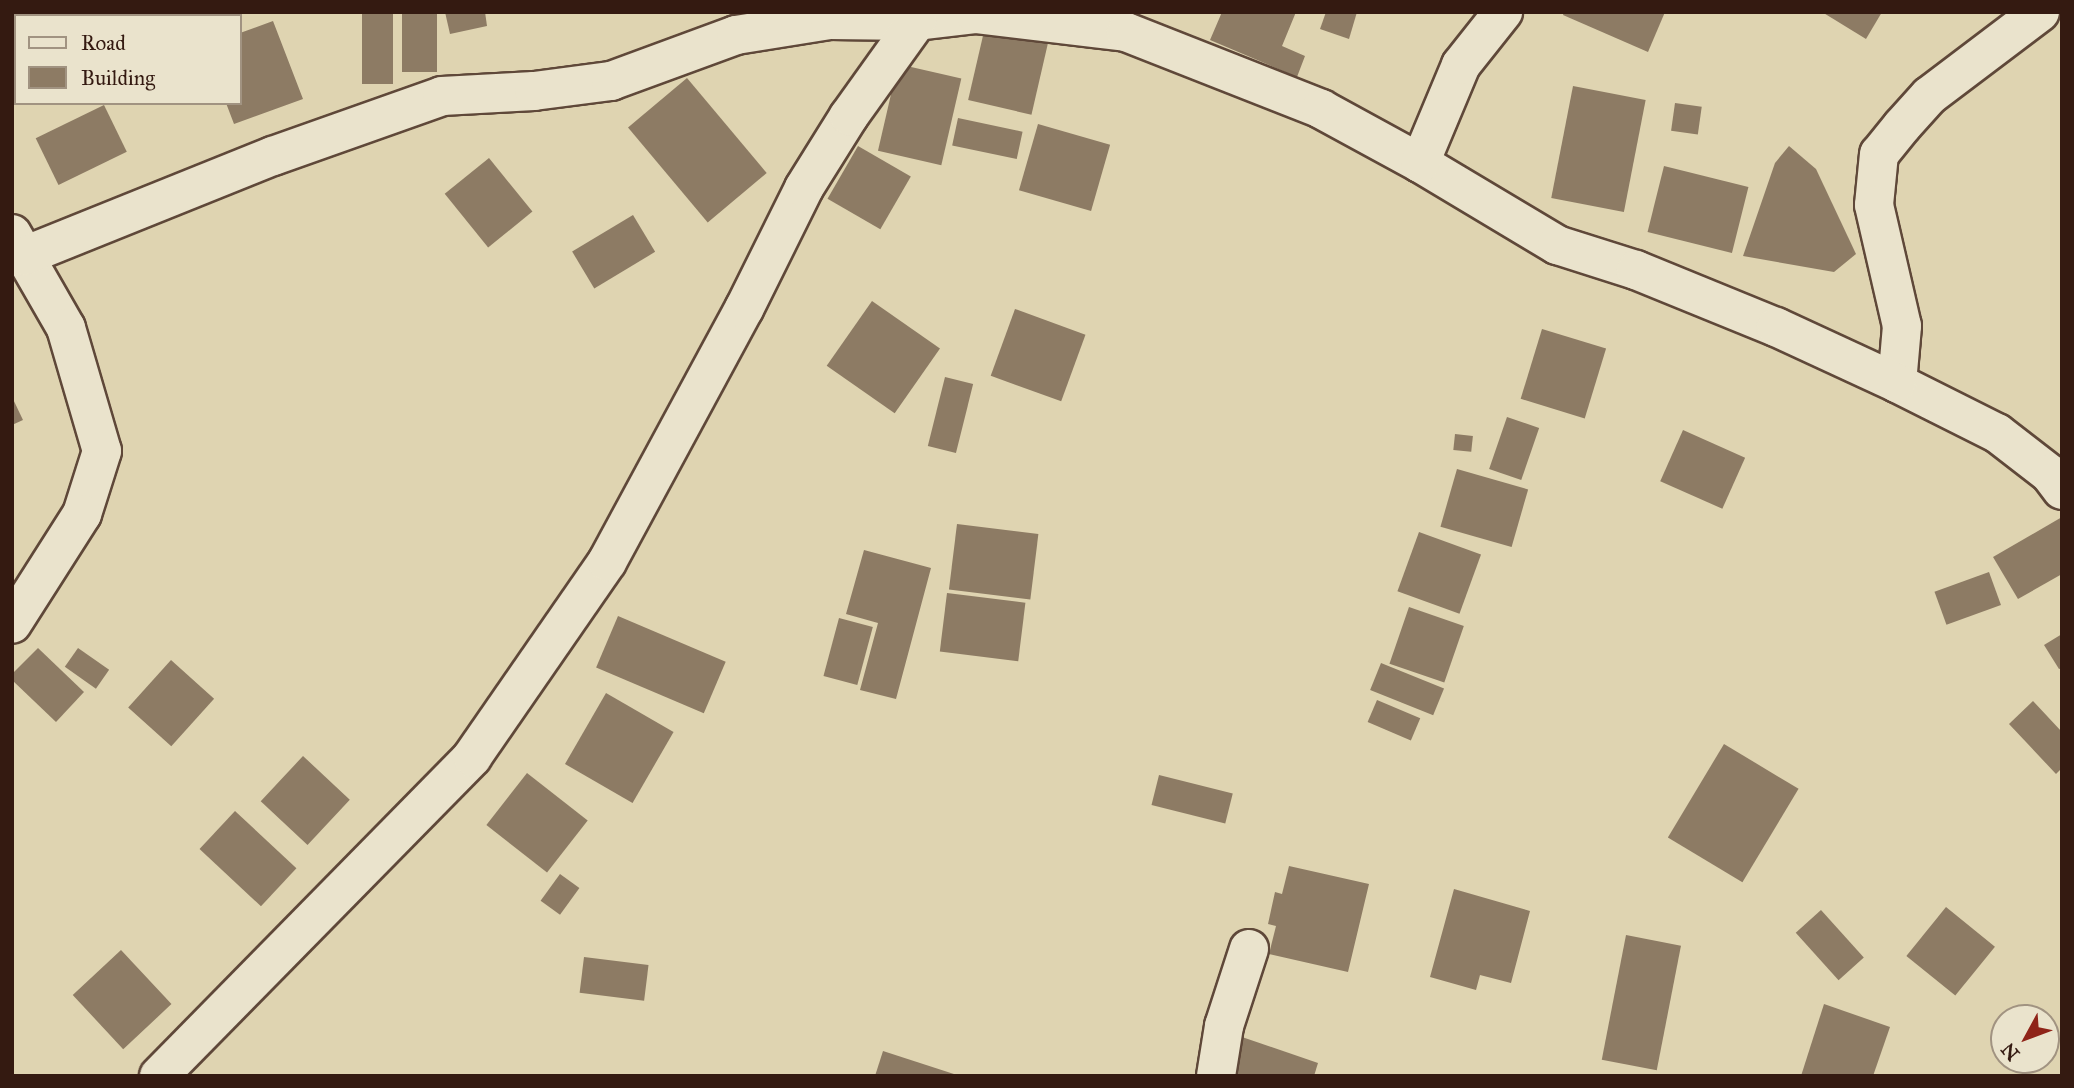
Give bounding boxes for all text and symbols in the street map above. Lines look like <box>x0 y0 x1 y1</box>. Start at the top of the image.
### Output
legend <box>14 14 242 105</box>
text: Road <box>81 30 126 56</box>
text: Building <box>81 65 155 91</box>
north arrow <box>1990 1004 2060 1074</box>
text: N <box>1996 1038 2024 1065</box>

